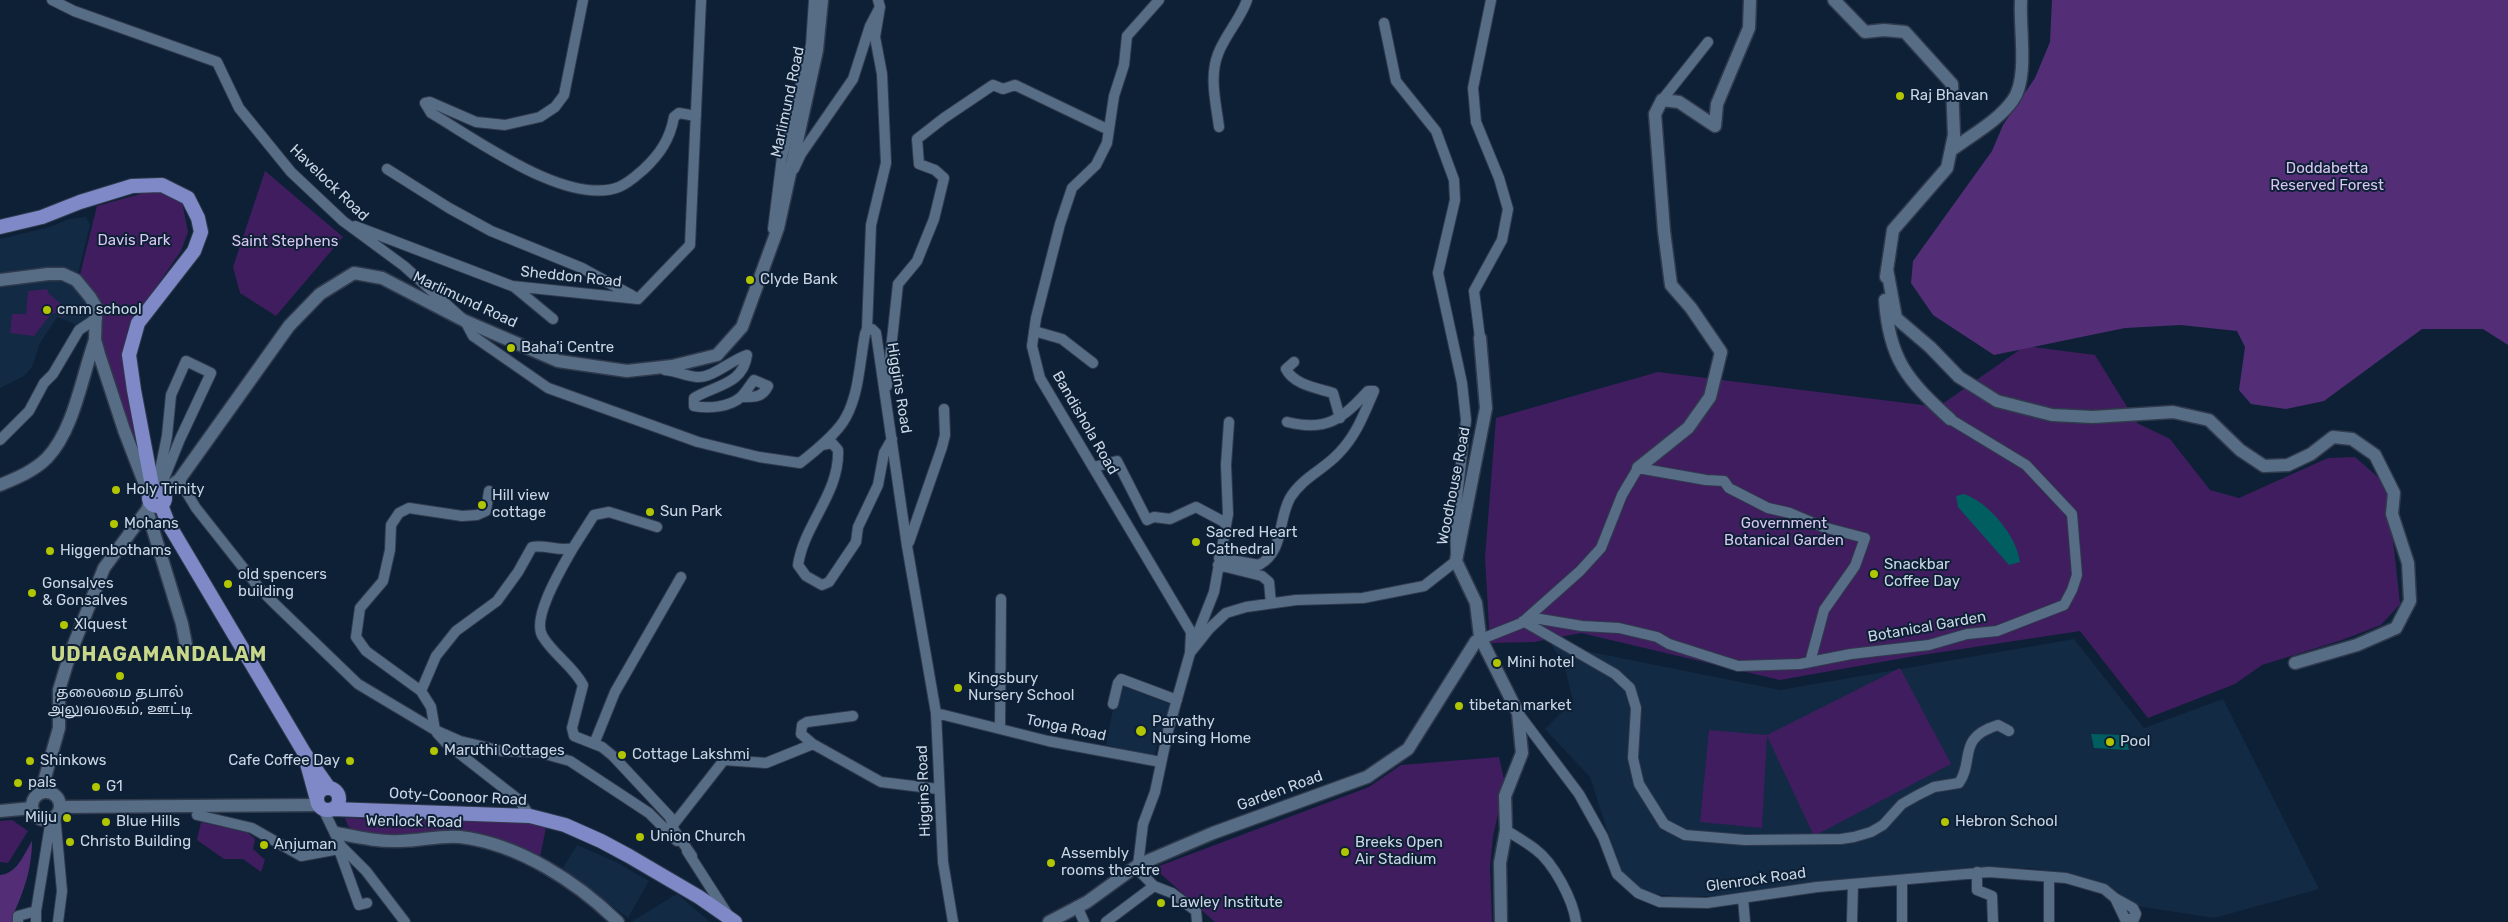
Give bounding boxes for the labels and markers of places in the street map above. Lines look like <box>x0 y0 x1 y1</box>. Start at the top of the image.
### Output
place label: Raj Bhavan <box>1910 87 1988 105</box>
marker: Raj Bhavan <box>1894 90 1906 102</box>
place label: Clyde Bank <box>760 271 838 289</box>
marker: Clyde Bank <box>744 274 756 286</box>
place label: cmm school <box>57 301 142 319</box>
marker: cmm school <box>41 304 53 316</box>
place label: Baha'i Centre <box>521 339 614 357</box>
marker: Baha'i Centre <box>505 342 517 354</box>
place label: Holy Trinity <box>126 481 205 499</box>
marker: Holy Trinity <box>110 484 122 496</box>
place label: Hill view cottage <box>492 487 549 522</box>
marker: Hill view cottage <box>476 499 488 511</box>
place label: Sun Park <box>660 503 722 521</box>
marker: Sun Park <box>644 506 656 518</box>
place label: Mohans <box>124 515 179 533</box>
marker: Mohans <box>108 518 120 530</box>
place label: Sacred Heart Cathedral <box>1206 524 1297 559</box>
marker: Sacred Heart Cathedral <box>1190 536 1202 548</box>
place label: Higgenbothams <box>60 542 171 560</box>
marker: Higgenbothams <box>44 545 56 557</box>
place label: Snackbar Coffee Day <box>1884 556 1960 591</box>
place label: old spencers building <box>238 566 327 601</box>
marker: Snackbar Coffee Day <box>1868 568 1880 580</box>
place label: Gonsalves & Gonsalves <box>42 575 128 610</box>
marker: old spencers building <box>222 578 234 590</box>
marker: Gonsalves & Gonsalves <box>26 587 38 599</box>
place label: Xlquest <box>74 616 127 634</box>
marker: Xlquest <box>58 619 70 631</box>
place label: Mini hotel <box>1507 654 1575 672</box>
marker: Mini hotel <box>1491 657 1503 669</box>
marker: தலைமை தபால் அலுவலகம், ஊட்டி <box>114 670 126 682</box>
place label: Kingsbury Nursery School <box>968 670 1074 705</box>
marker: Kingsbury Nursery School <box>952 682 964 694</box>
place label: தலைமை தபால் அலுவலகம், ஊட்டி <box>48 684 192 719</box>
place label: tibetan market <box>1469 697 1572 715</box>
marker: tibetan market <box>1453 700 1465 712</box>
place label: Parvathy Nursing Home <box>1152 713 1251 748</box>
marker: Parvathy Nursing Home <box>1134 724 1148 738</box>
place label: Pool <box>2120 733 2150 751</box>
marker: Pool <box>2104 736 2116 748</box>
place label: Maruthi Cottages <box>444 742 565 760</box>
marker: Maruthi Cottages <box>428 745 440 757</box>
place label: Cottage Lakshmi <box>632 746 750 764</box>
marker: Cottage Lakshmi <box>616 749 628 761</box>
place label: Shinkows <box>40 752 106 770</box>
place label: Cafe Coffee Day <box>228 752 340 770</box>
marker: Shinkows <box>24 755 36 767</box>
marker: Cafe Coffee Day <box>344 755 356 767</box>
place label: pals <box>28 774 57 792</box>
marker: pals <box>12 777 24 789</box>
place label: G1 <box>106 778 123 796</box>
marker: G1 <box>90 781 102 793</box>
place label: Milju <box>25 809 57 827</box>
marker: Milju <box>61 812 73 824</box>
place label: Blue Hills <box>116 813 180 831</box>
place label: Hebron School <box>1955 813 2058 831</box>
marker: Blue Hills <box>100 816 112 828</box>
marker: Hebron School <box>1939 816 1951 828</box>
place label: Union Church <box>650 828 746 846</box>
marker: Union Church <box>634 831 646 843</box>
place label: Christo Building <box>80 833 191 851</box>
place label: Breeks Open Air Stadium <box>1355 834 1443 869</box>
marker: Christo Building <box>64 836 76 848</box>
place label: Anjuman <box>274 836 337 854</box>
marker: Anjuman <box>258 839 270 851</box>
place label: Assembly rooms theatre <box>1061 845 1160 880</box>
marker: Breeks Open Air Stadium <box>1339 846 1351 858</box>
marker: Assembly rooms theatre <box>1045 857 1057 869</box>
place label: Lawley Institute <box>1171 894 1283 912</box>
marker: Lawley Institute <box>1155 897 1167 909</box>

